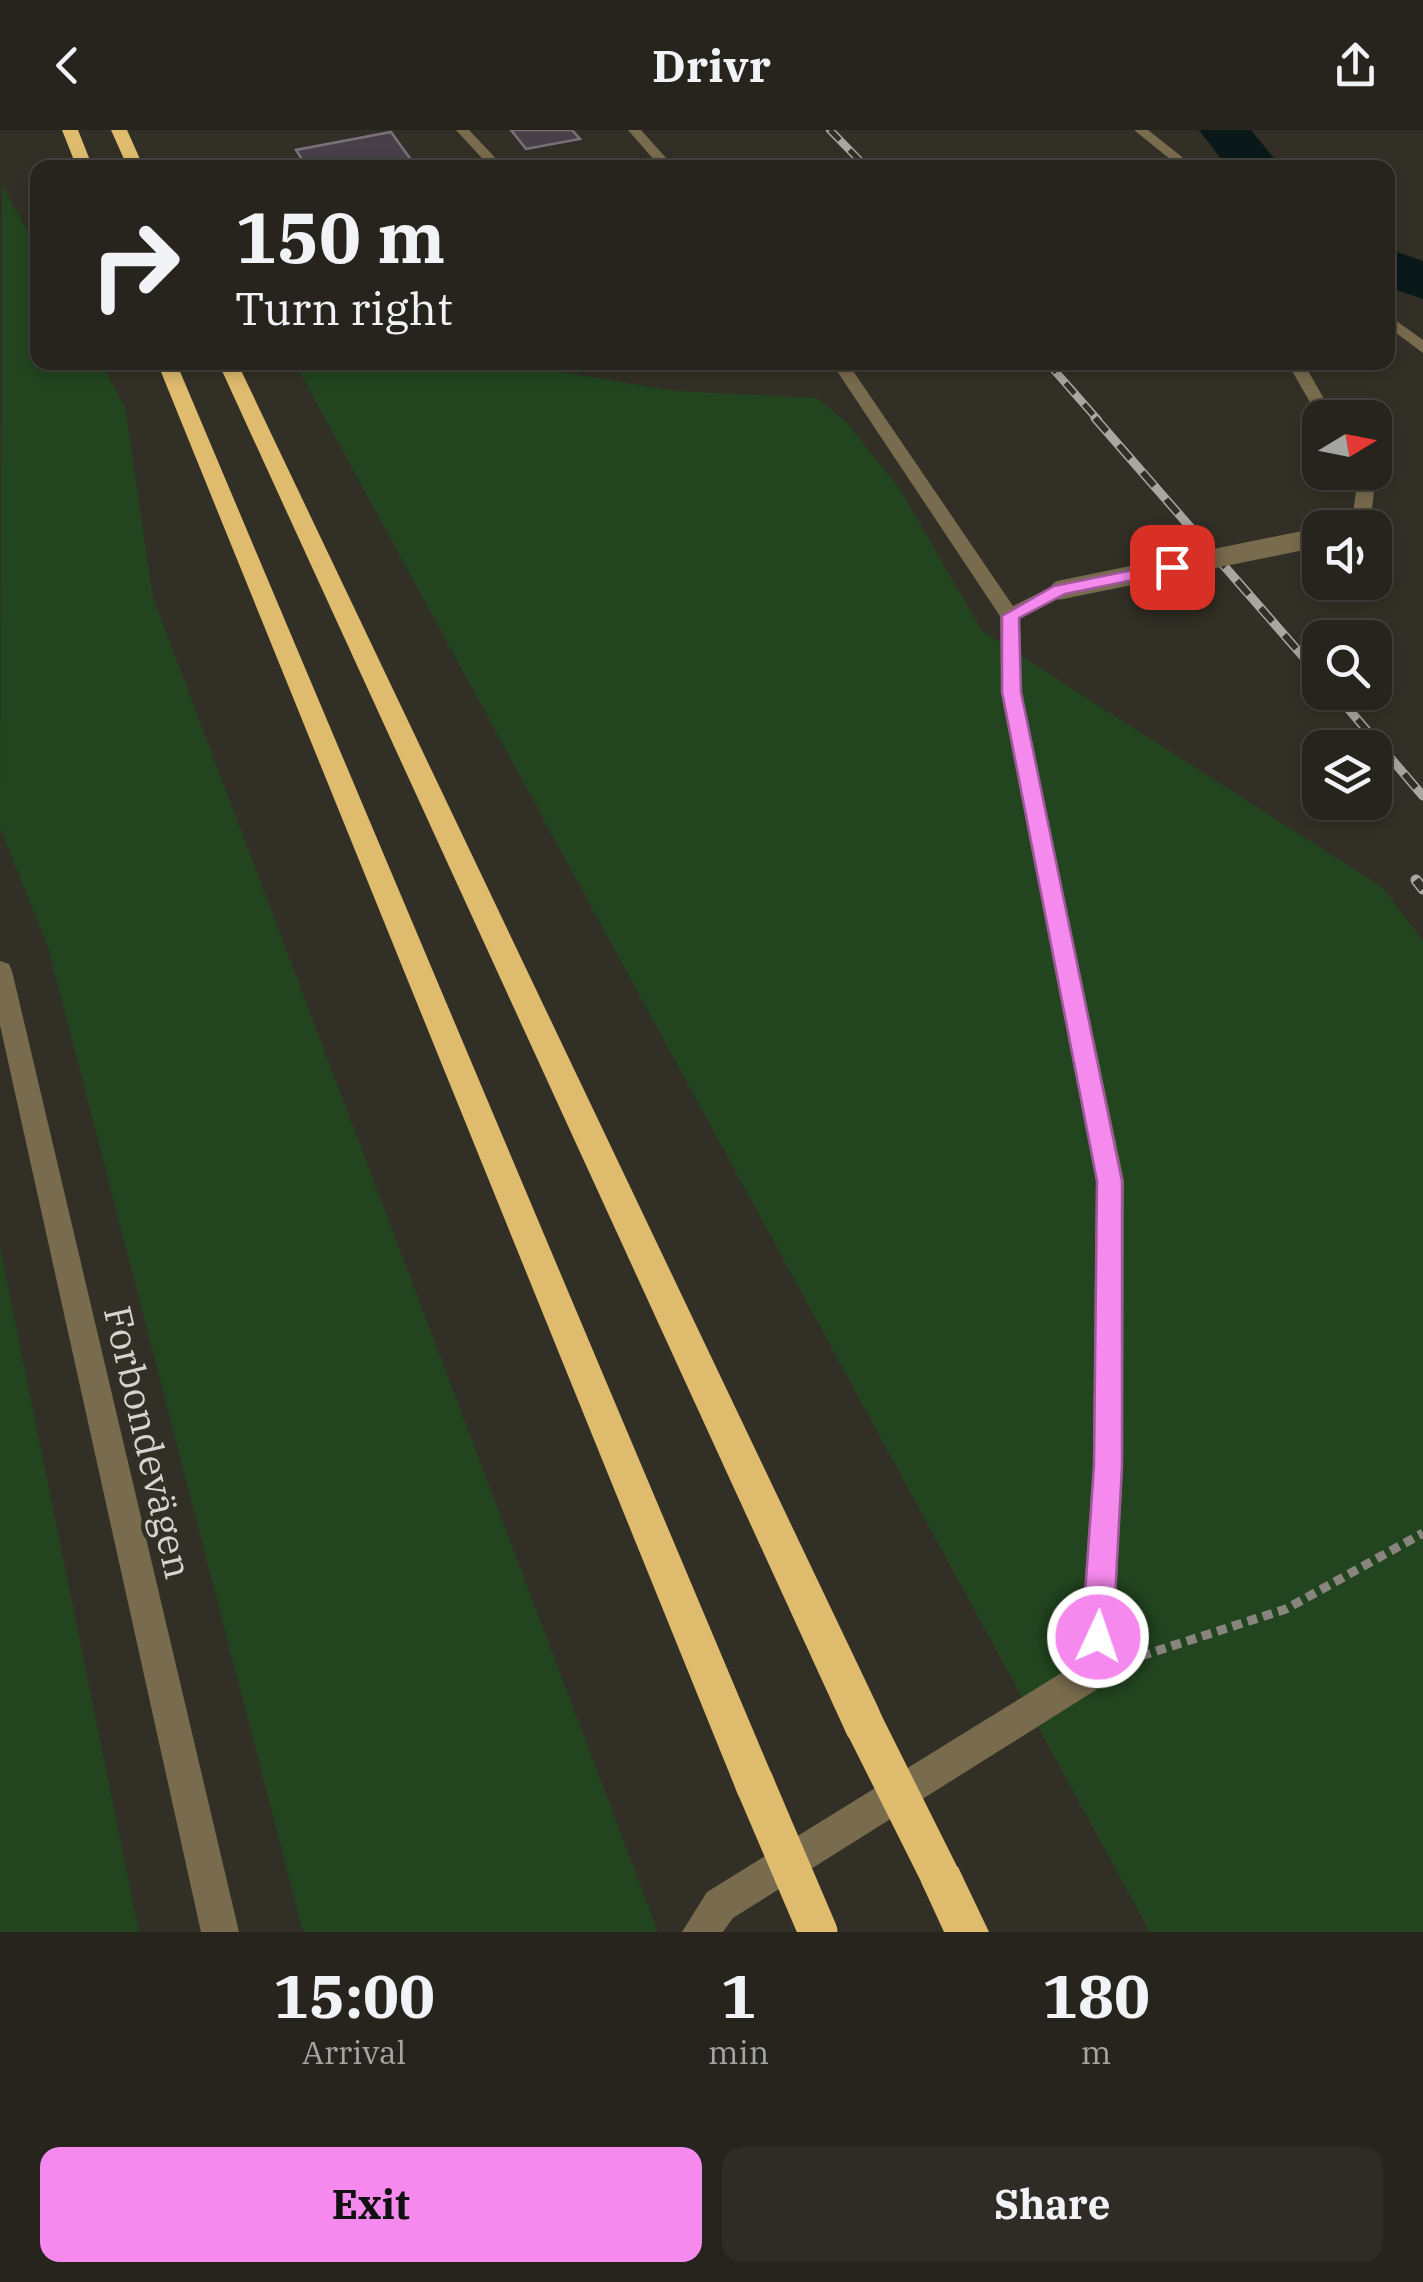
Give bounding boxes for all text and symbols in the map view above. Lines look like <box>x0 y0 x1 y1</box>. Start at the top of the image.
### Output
text: Drivr <box>652 36 771 94</box>
icon: back <box>40 38 95 93</box>
icon: share <box>1328 38 1383 93</box>
text: 150 m <box>235 191 445 282</box>
icon: right <box>70 200 200 330</box>
text: Turn right <box>235 279 453 337</box>
north arrow <box>1302 400 1392 490</box>
map controls <box>1302 400 1392 820</box>
button: sound <box>1302 510 1392 600</box>
pin <box>1130 525 1215 610</box>
icon: arrive <box>1145 540 1200 595</box>
button: search <box>1302 620 1392 710</box>
button: layers <box>1302 730 1392 820</box>
street label: Forbondevägen <box>94 1301 204 1583</box>
position arrow <box>1046 1585 1150 1689</box>
text: 15:00 <box>273 1956 435 2035</box>
text: 1 <box>721 1956 757 2035</box>
text: 180 <box>1042 1956 1150 2035</box>
text: Arrival <box>302 2031 406 2073</box>
text: min <box>708 2031 769 2073</box>
text: m <box>1081 2031 1111 2073</box>
button: Exit <box>40 2147 702 2262</box>
button: Share <box>722 2147 1383 2262</box>

